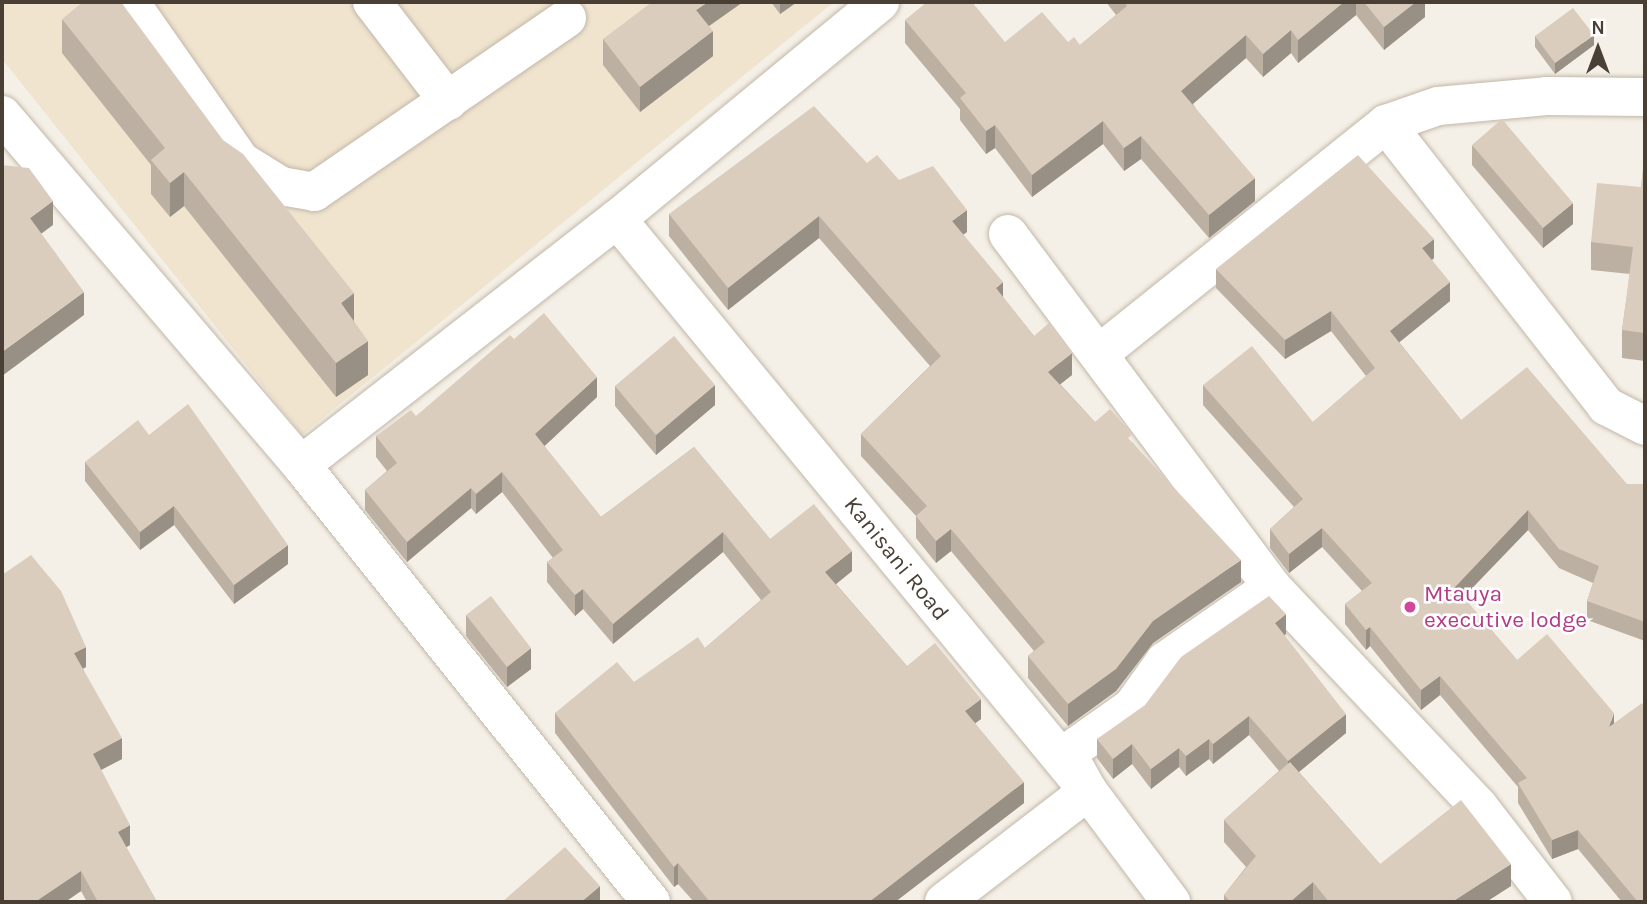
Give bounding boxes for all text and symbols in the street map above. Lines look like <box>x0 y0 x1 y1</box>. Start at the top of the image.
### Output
north arrow <box>1563 14 1633 84</box>
text: N <box>1591 17 1605 39</box>
street label: Kanisani Road <box>838 492 954 626</box>
place label: Mtauya executive lodge <box>1424 580 1587 634</box>
marker: Mtauya executive lodge <box>1402 599 1418 615</box>

